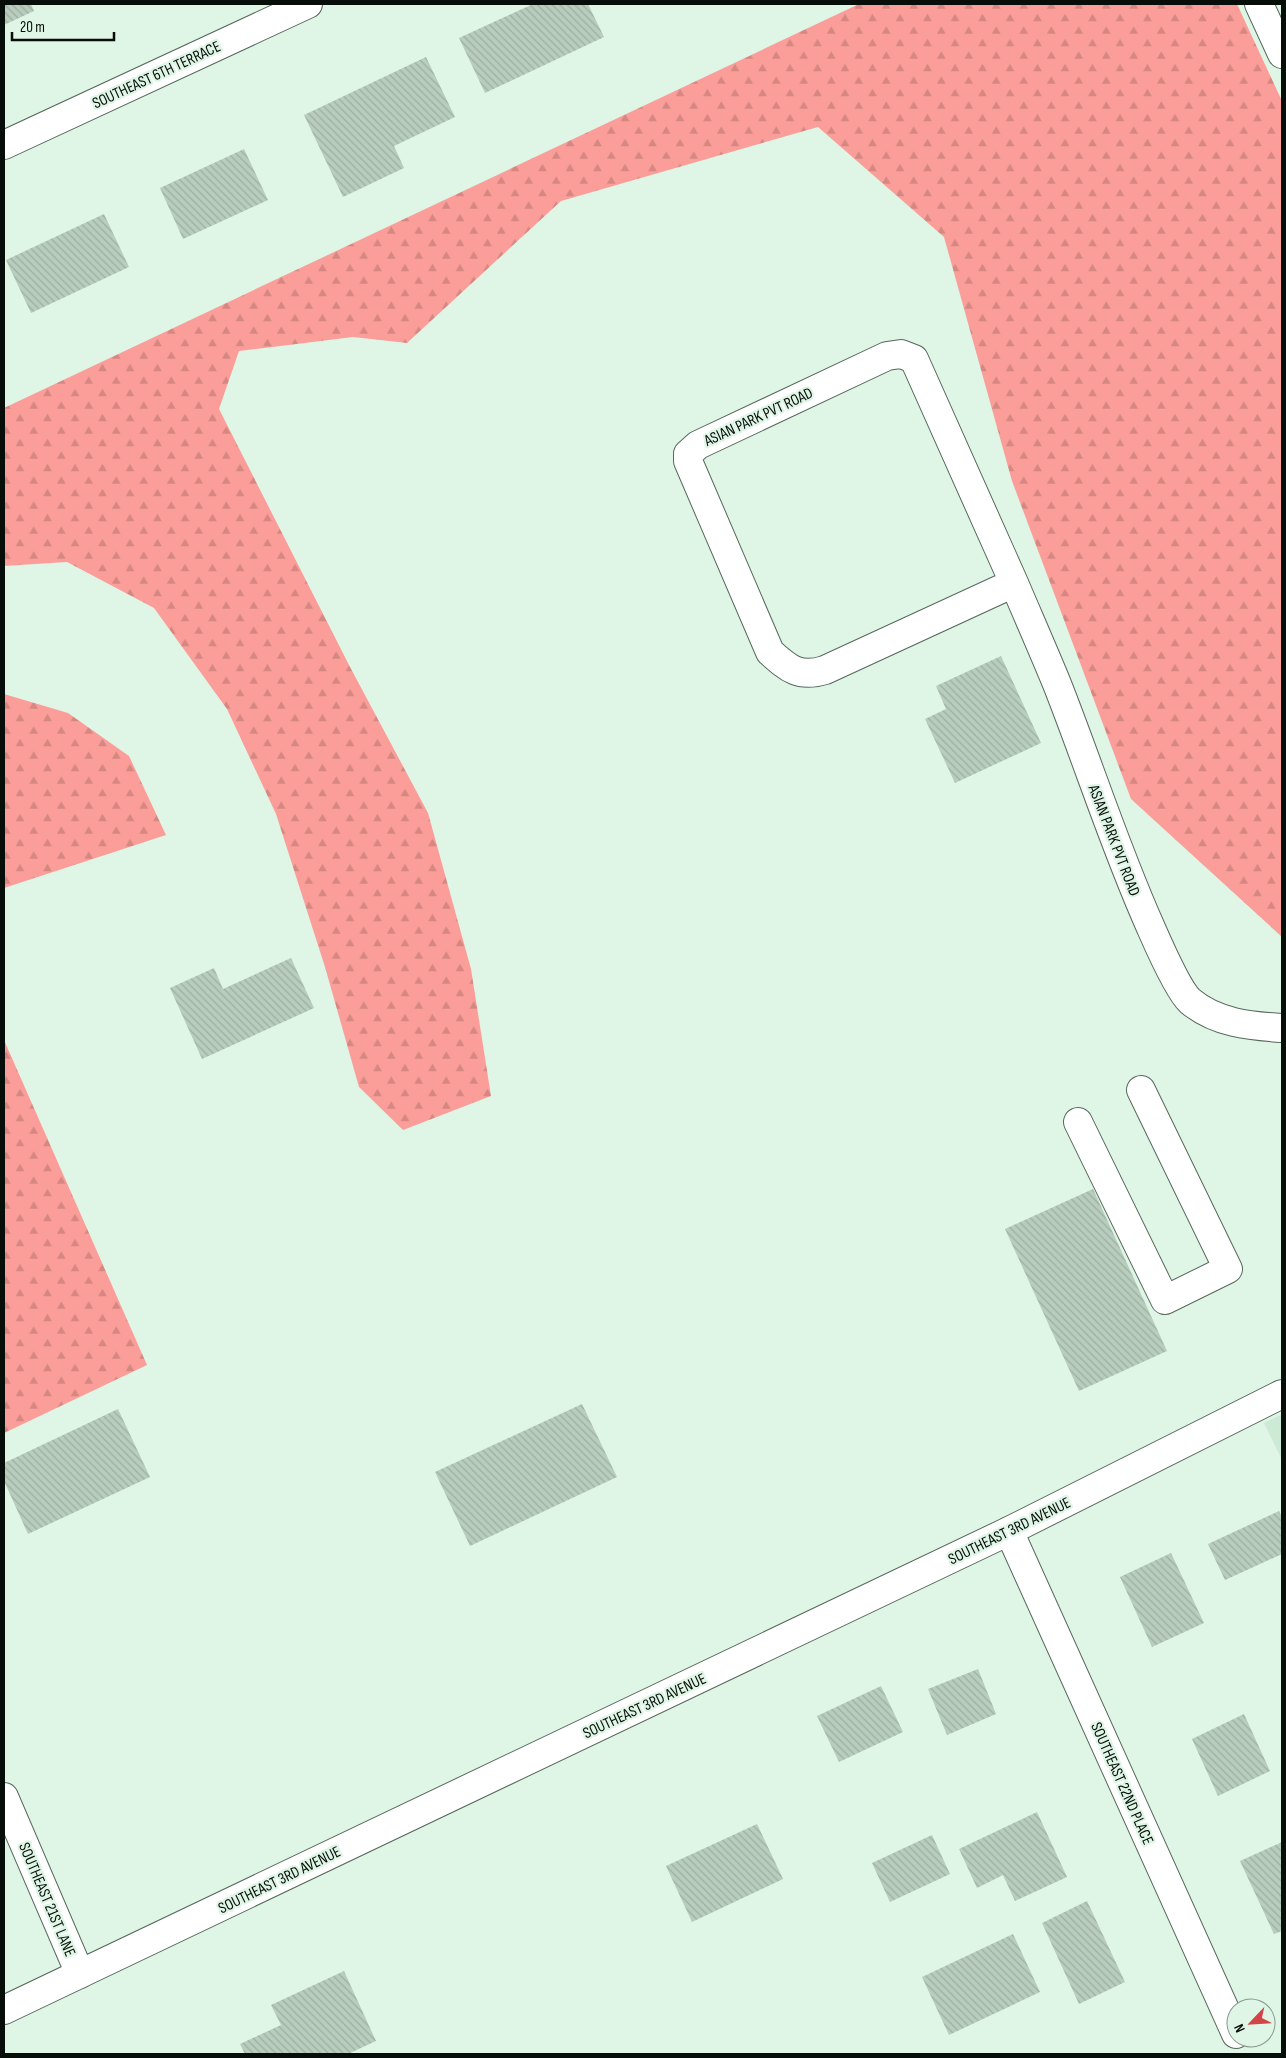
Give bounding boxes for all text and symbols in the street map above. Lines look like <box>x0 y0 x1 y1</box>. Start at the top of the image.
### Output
scale bar <box>12 10 115 42</box>
text: 20 m <box>20 18 45 37</box>
street label: SOUTHEAST 6TH TERRACE <box>90 37 224 113</box>
street label: ASIAN PARK PVT ROAD <box>700 384 816 451</box>
street label: ASIAN PARK PVT ROAD <box>1083 781 1144 899</box>
street label: SOUTHEAST 3RD AVENUE <box>945 1494 1074 1569</box>
street label: SOUTHEAST 3RD AVENUE <box>580 1669 709 1743</box>
street label: SOUTHEAST 22ND PLACE <box>1086 1719 1157 1848</box>
street label: SOUTHEAST 21ST LANE <box>14 1840 79 1959</box>
street label: SOUTHEAST 3RD AVENUE <box>215 1843 344 1918</box>
north arrow <box>1226 1998 1276 2048</box>
text: N <box>1230 2021 1249 2035</box>

